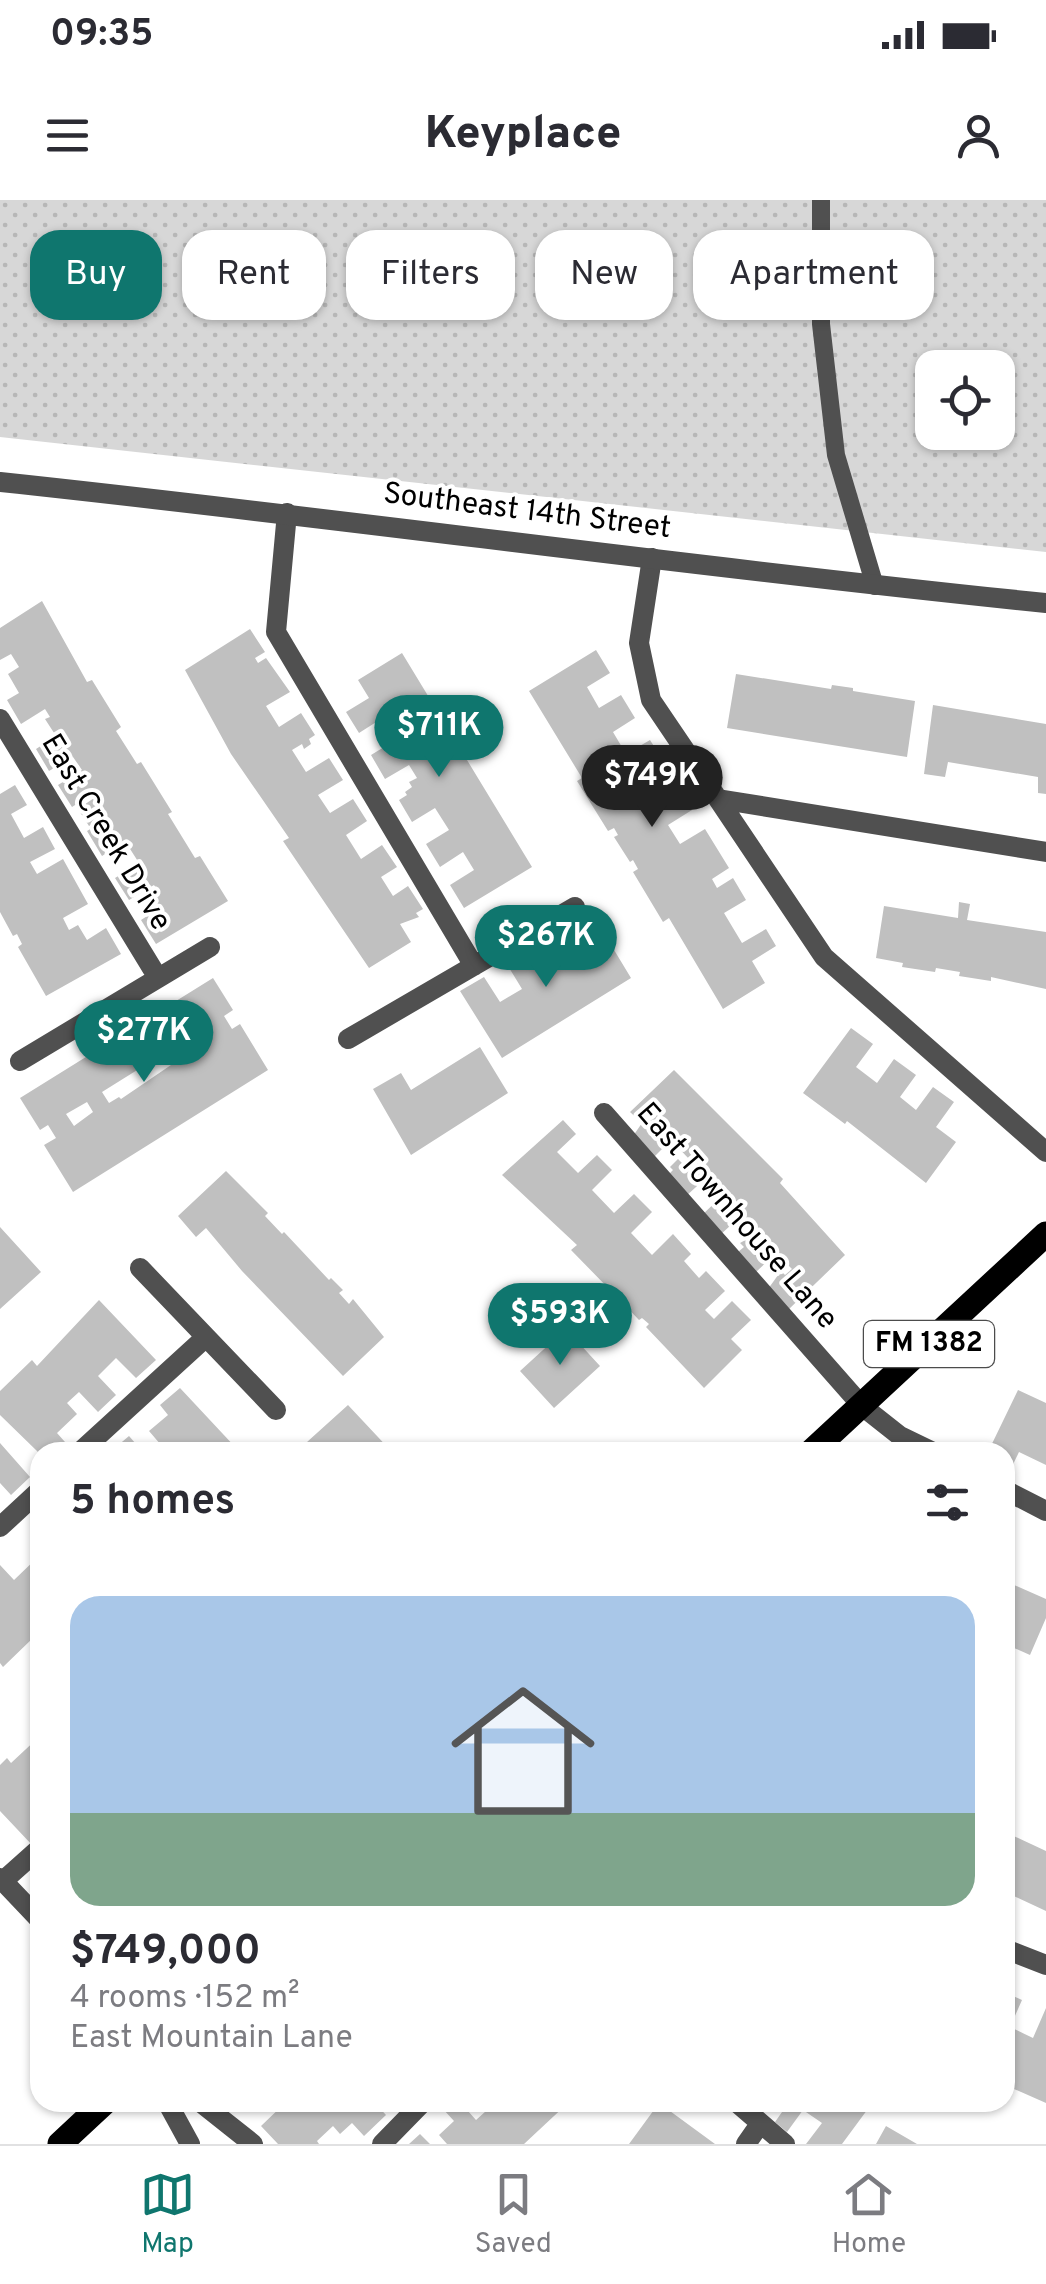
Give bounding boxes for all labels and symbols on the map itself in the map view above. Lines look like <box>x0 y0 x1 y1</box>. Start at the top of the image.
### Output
street label: Southeast 14th Street <box>381 476 673 548</box>
pin: $711K <box>369 695 509 780</box>
street label: East Creek Drive <box>32 728 178 938</box>
pin: $749K <box>582 745 722 830</box>
pin: $267K <box>476 905 616 990</box>
pin: $277K <box>74 1000 214 1085</box>
street label: East Townhouse Lane <box>627 1096 845 1338</box>
pin: $593K <box>490 1283 630 1368</box>
road number: FM 1382 <box>864 1321 994 1367</box>

